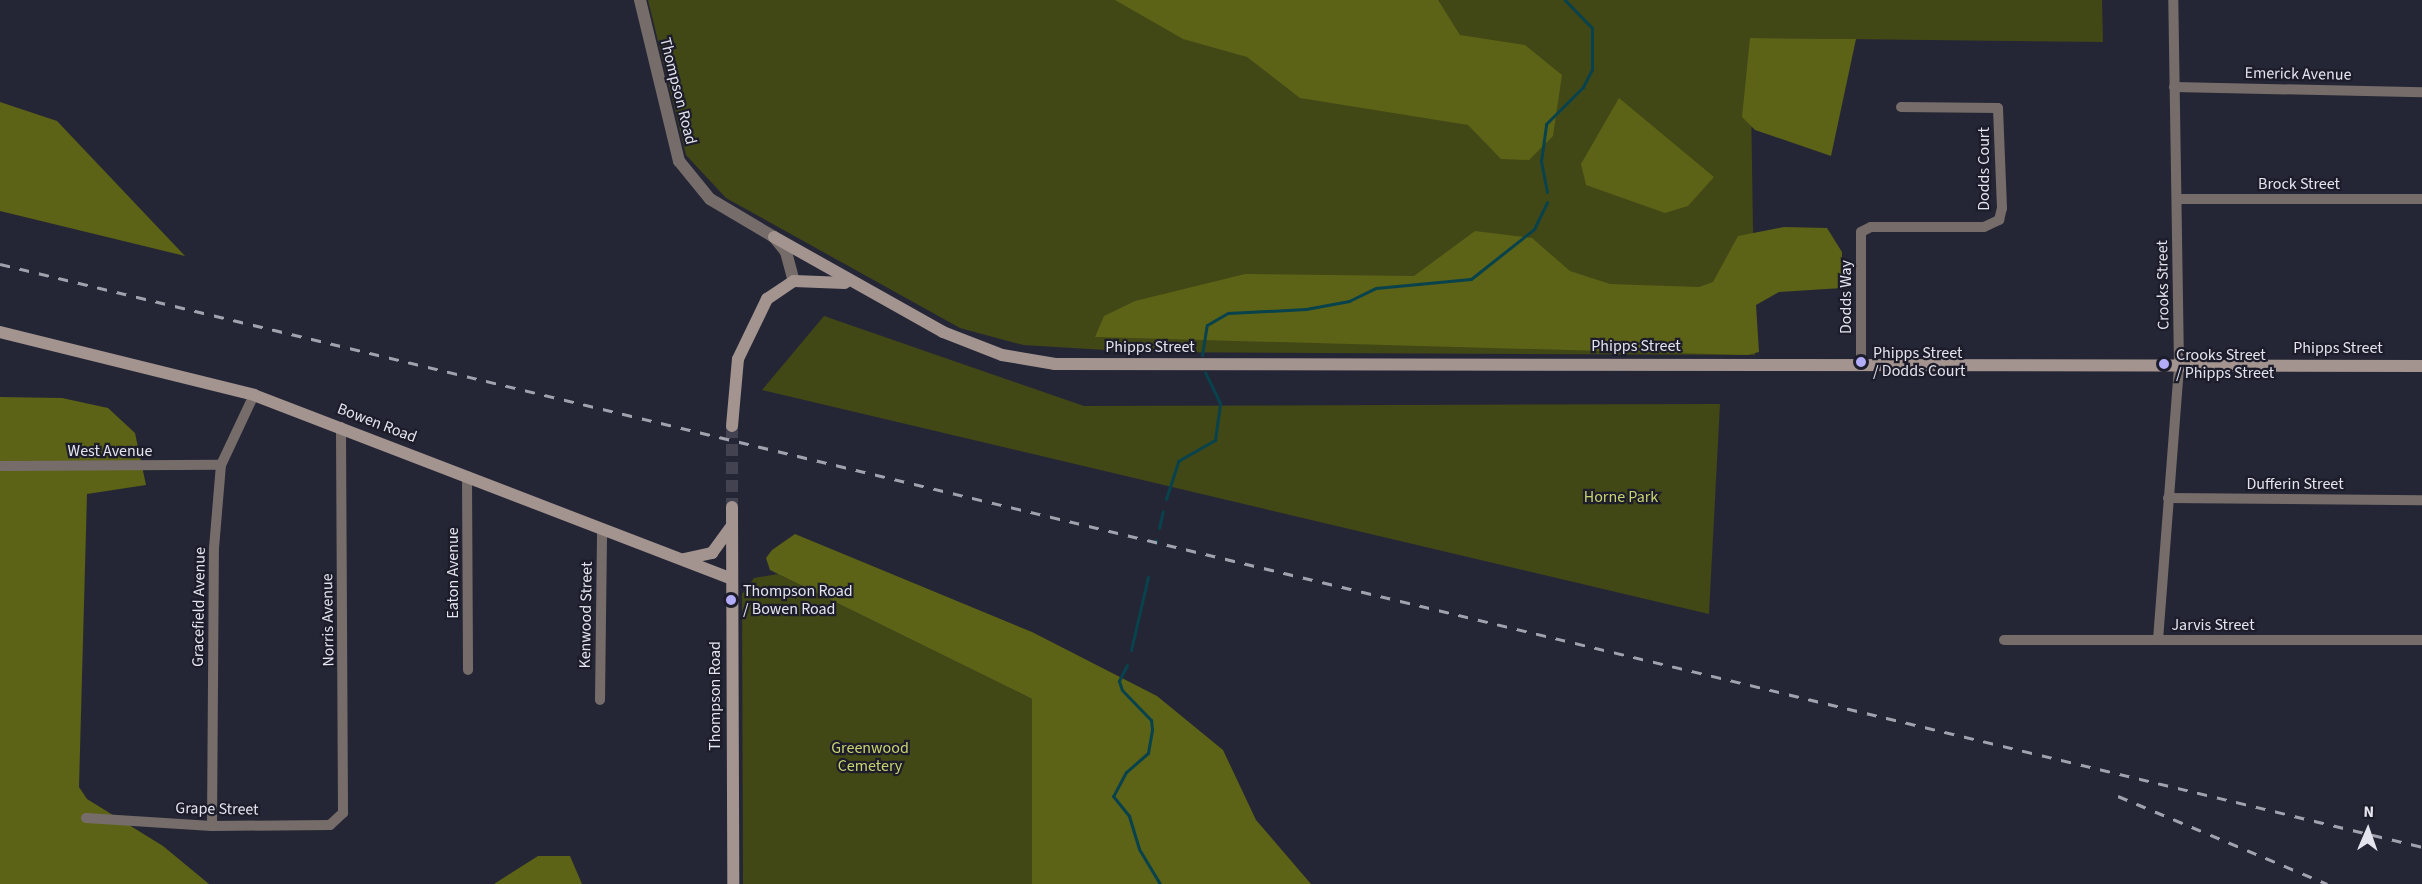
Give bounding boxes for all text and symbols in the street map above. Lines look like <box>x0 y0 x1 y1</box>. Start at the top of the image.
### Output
street label: Thompson Road <box>655 35 701 147</box>
street label: Emerick Avenue <box>2244 63 2352 85</box>
street label: Dodds Court <box>1974 127 1994 211</box>
street label: Brock Street <box>2258 174 2340 194</box>
street label: Crooks Street <box>2153 240 2173 330</box>
street label: Dodds Way <box>1836 260 1856 334</box>
street label: Phipps Street <box>1591 336 1681 356</box>
street label: Phipps Street <box>1105 337 1195 357</box>
street label: Phipps Street <box>2293 338 2383 358</box>
place label: Phipps Street / Dodds Court <box>1873 343 1965 381</box>
place label: Crooks Street / Phipps Street <box>2176 345 2274 383</box>
marker: Phipps Street / Dodds Court <box>1854 355 1868 369</box>
marker: Crooks Street / Phipps Street <box>2157 357 2171 371</box>
street label: Bowen Road <box>334 399 420 447</box>
street label: West Avenue <box>68 441 152 461</box>
street label: Dufferin Street <box>2246 474 2344 494</box>
park label: Horne Park <box>1584 487 1658 507</box>
street label: Eaton Avenue <box>443 527 463 619</box>
street label: Gracefield Avenue <box>188 547 210 667</box>
street label: Kenwood Street <box>575 561 597 669</box>
street label: Norris Avenue <box>318 573 338 667</box>
place label: Thompson Road / Bowen Road <box>743 581 853 619</box>
marker: Thompson Road / Bowen Road <box>724 593 738 607</box>
street label: Jarvis Street <box>2171 615 2255 635</box>
street label: Thompson Road <box>705 641 725 751</box>
park label: Greenwood Cemetery <box>831 738 909 776</box>
street label: Grape Street <box>175 799 259 819</box>
north arrow <box>2338 800 2398 860</box>
text: N <box>2363 801 2374 823</box>

